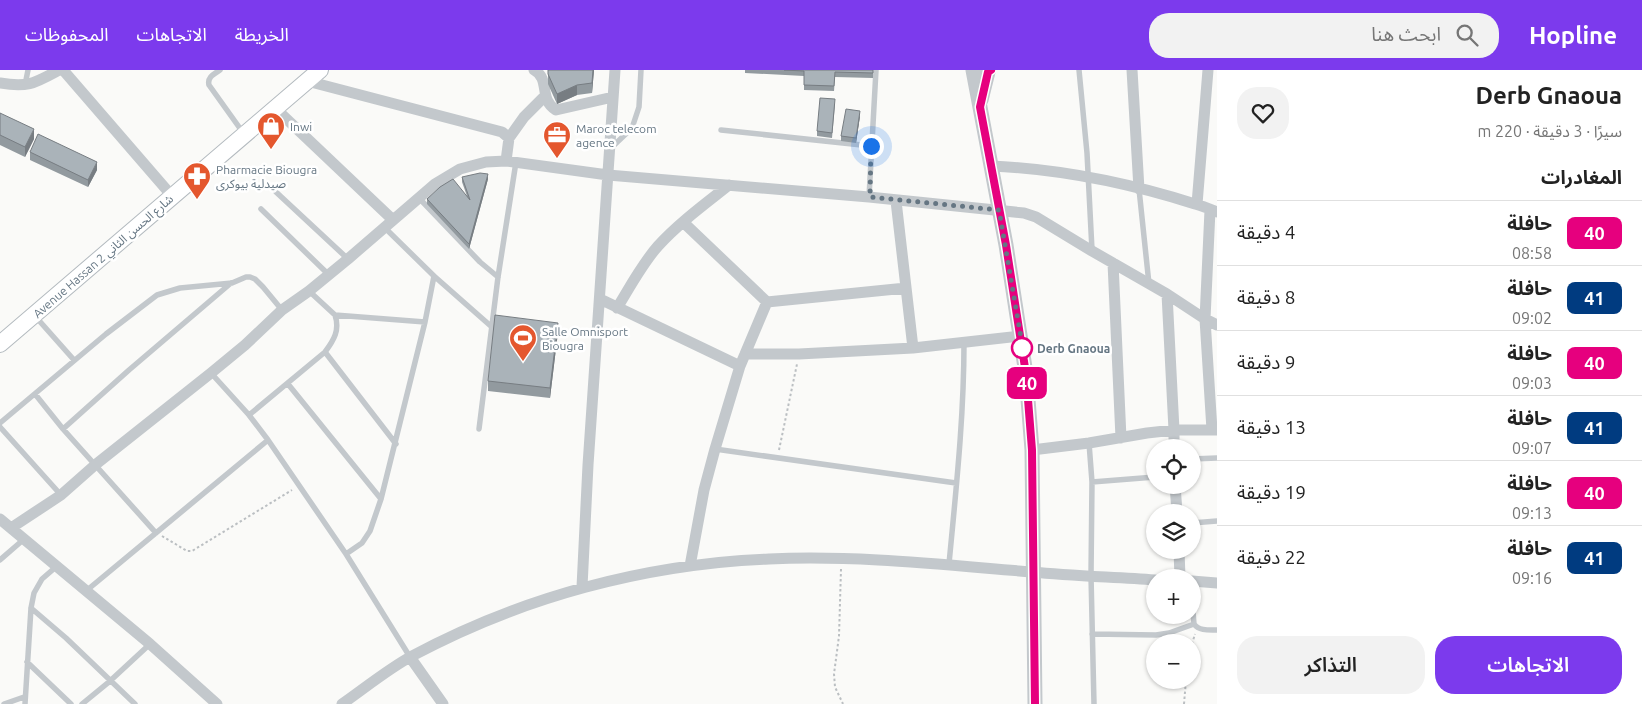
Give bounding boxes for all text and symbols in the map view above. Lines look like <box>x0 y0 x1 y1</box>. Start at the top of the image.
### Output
search box <box>1149 13 1499 58</box>
icon: search <box>1453 21 1481 49</box>
text: Hopline <box>1529 22 1617 49</box>
text: ابحث هنا <box>1371 23 1441 45</box>
text: المحفوظات <box>25 24 109 44</box>
text: الاتجاهات <box>137 24 207 44</box>
text: الخريطة <box>235 24 289 44</box>
text: Derb Gnaoua <box>1476 82 1622 109</box>
button: heart <box>1237 87 1289 139</box>
shop icon: Inwi <box>256 111 286 150</box>
place label: Inwi <box>290 120 312 133</box>
office icon: Maroc telecom agence <box>542 120 572 159</box>
place label: Maroc telecom agence <box>576 122 657 149</box>
text: سيرًا · 3 دقيقة · 220 m <box>1477 122 1622 140</box>
your location <box>859 134 884 159</box>
pharmacy icon: Pharmacie Biougra صيدلية بيوكرى <box>182 161 212 200</box>
place label: Pharmacie Biougra صيدلية بيوكرى <box>216 163 317 191</box>
text: المغادرات <box>1541 166 1622 188</box>
street label: Avenue Hassan 2 شارع الحسن الثاني <box>30 192 178 323</box>
text: حافلة <box>1507 212 1552 234</box>
text: 4 دقيقة <box>1237 221 1295 243</box>
text: 40 <box>1584 223 1605 243</box>
text: 08:58 <box>1512 244 1552 262</box>
text: حافلة <box>1507 277 1552 299</box>
text: 8 دقيقة <box>1237 286 1295 308</box>
text: 41 <box>1584 288 1605 308</box>
text: 09:02 <box>1512 309 1552 327</box>
sports icon: Salle Omnisport Biougra <box>508 323 538 362</box>
place label: Salle Omnisport Biougra <box>542 325 628 352</box>
marker: Derb Gnaoua <box>1011 337 1033 359</box>
place label: Derb Gnaoua <box>1037 342 1110 355</box>
text: حافلة <box>1507 342 1552 364</box>
text: 9 دقيقة <box>1237 351 1295 373</box>
text: 40 <box>1584 353 1605 373</box>
line badge: 40 <box>1004 367 1050 399</box>
text: 40 <box>1017 373 1037 393</box>
text: 09:03 <box>1512 374 1552 392</box>
text: حافلة <box>1507 407 1552 429</box>
text: 13 دقيقة <box>1237 416 1306 438</box>
text: 41 <box>1584 418 1605 438</box>
map controls <box>1146 439 1201 689</box>
button: locate <box>1146 439 1201 494</box>
text: 09:07 <box>1512 439 1552 457</box>
text: حافلة <box>1507 472 1552 494</box>
text: 19 دقيقة <box>1237 481 1306 503</box>
text: 40 <box>1584 483 1605 503</box>
button: layers <box>1146 504 1201 559</box>
text: 09:13 <box>1512 504 1552 522</box>
text: حافلة <box>1507 537 1552 559</box>
text: 22 دقيقة <box>1237 546 1306 568</box>
text: 41 <box>1584 548 1605 568</box>
button: + <box>1146 569 1201 624</box>
text: 09:16 <box>1512 569 1552 587</box>
button: − <box>1146 634 1201 689</box>
button: التذاكر <box>1237 636 1425 694</box>
button: الاتجاهات <box>1435 636 1622 694</box>

